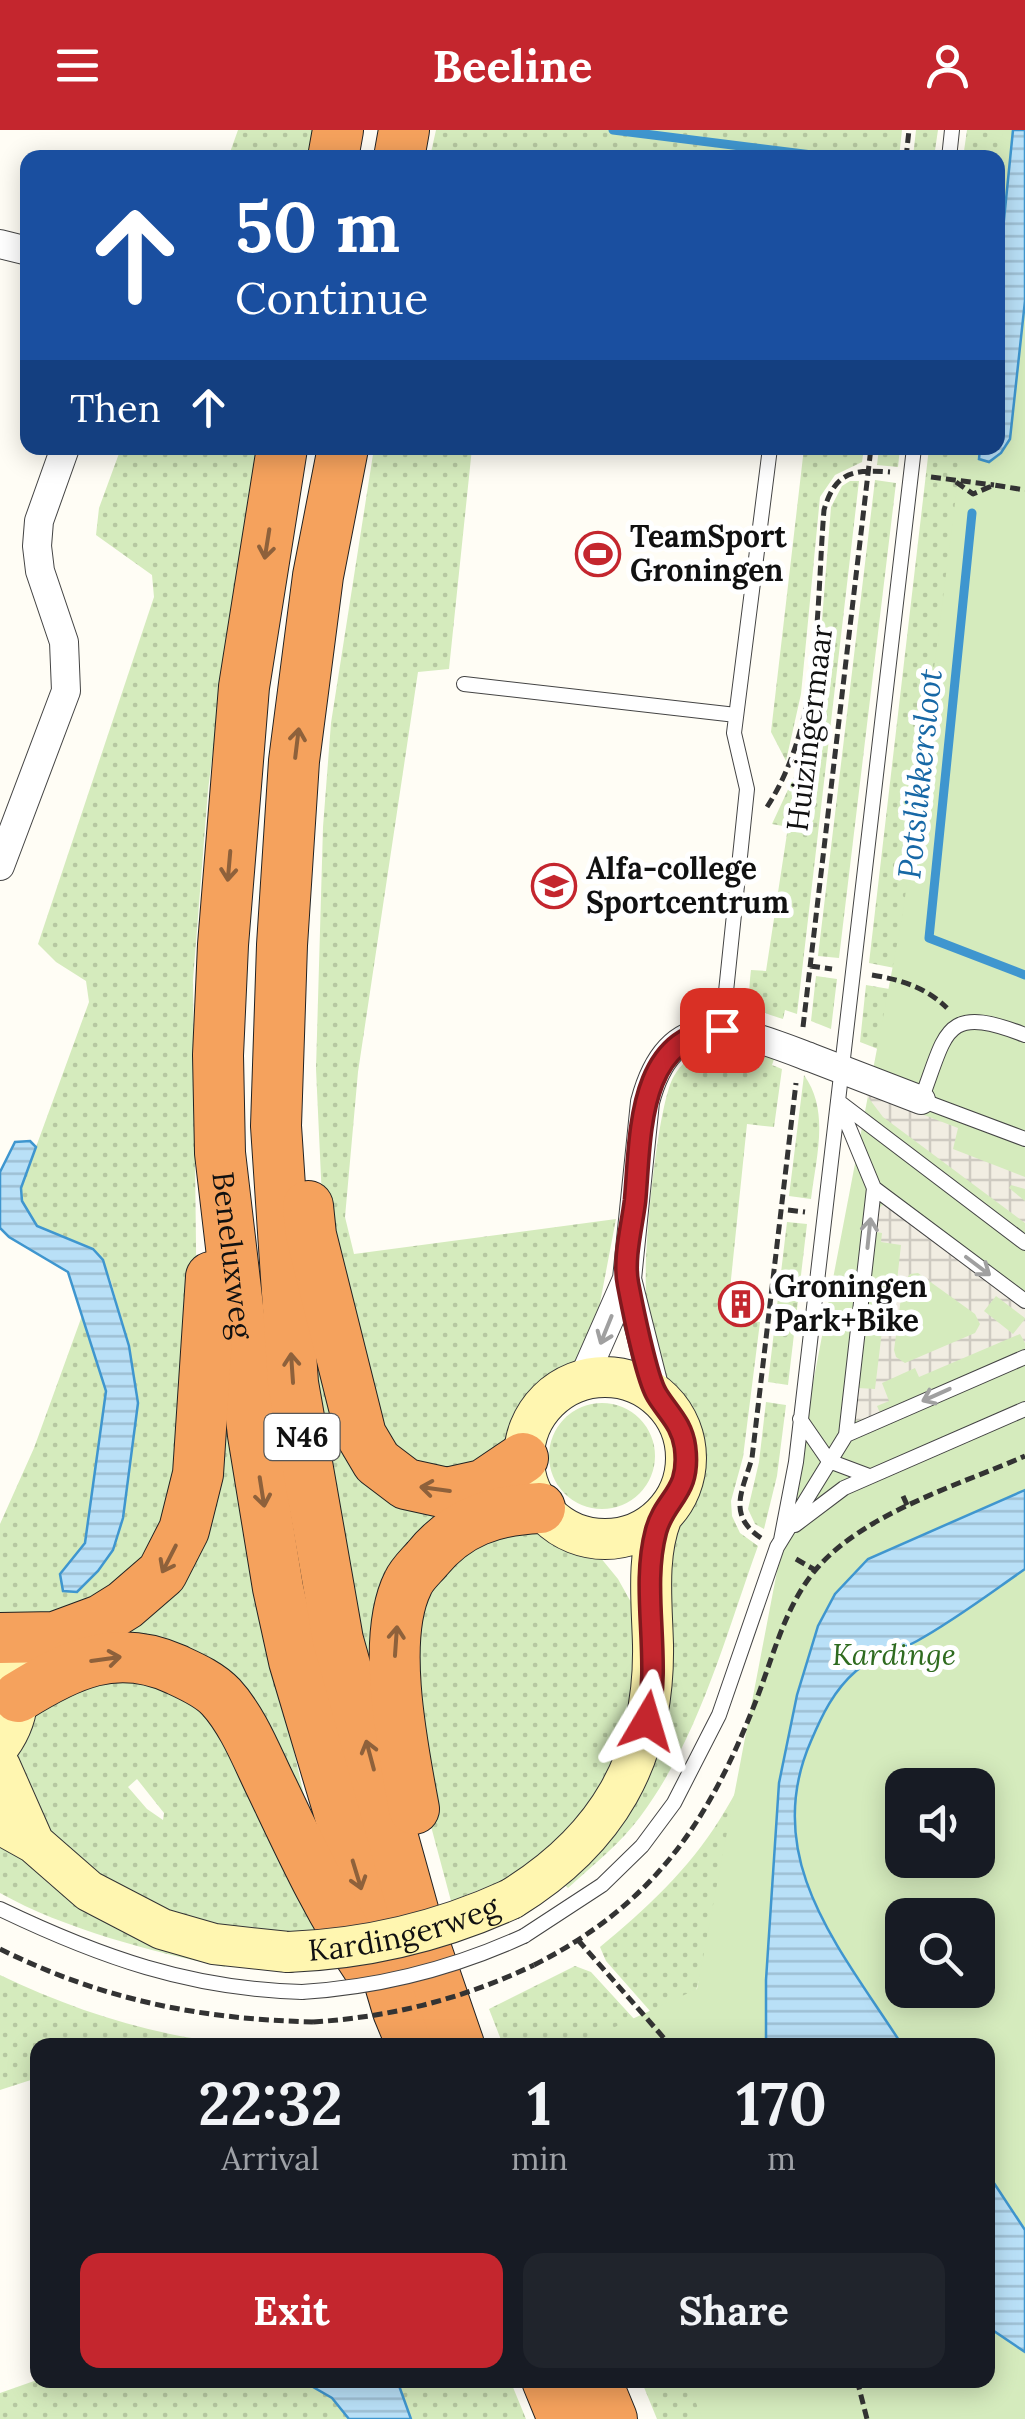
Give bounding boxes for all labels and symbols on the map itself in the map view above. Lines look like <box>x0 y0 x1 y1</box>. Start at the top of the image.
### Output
place label: TeamSport Groningen <box>630 517 787 590</box>
one-way arrow <box>257 527 276 560</box>
sports icon: TeamSport Groningen <box>575 531 621 577</box>
street label: Huizingermaar <box>777 623 842 833</box>
water label: Potslikkersloot <box>888 667 951 881</box>
one-way arrow <box>288 727 306 760</box>
place label: Alfa-college Sportcentrum <box>586 849 789 921</box>
one-way arrow <box>220 850 239 882</box>
school or university icon: Alfa-college Sportcentrum <box>531 863 577 909</box>
pin <box>680 988 765 1073</box>
street label: Beneluxweg <box>204 1170 262 1342</box>
one-way arrow <box>860 1218 879 1250</box>
one-way arrow <box>964 1255 991 1276</box>
place label: Groningen Park+Bike <box>774 1267 927 1339</box>
building icon: Groningen Park+Bike <box>718 1281 764 1327</box>
one-way arrow <box>596 1314 614 1345</box>
one-way arrow <box>282 1353 301 1385</box>
one-way arrow <box>921 1388 952 1406</box>
road number: N46 <box>264 1414 340 1460</box>
one-way arrow <box>253 1476 272 1508</box>
one-way arrow <box>419 1480 452 1498</box>
one-way arrow <box>159 1543 178 1573</box>
one-way arrow <box>387 1625 406 1658</box>
park label: Kardinge <box>832 1635 956 1673</box>
one-way arrow <box>90 1649 122 1667</box>
position arrow <box>595 1669 699 1773</box>
one-way arrow <box>359 1740 378 1771</box>
one-way arrow <box>349 1859 367 1890</box>
street label: Kardingerweg <box>306 1886 506 1969</box>

